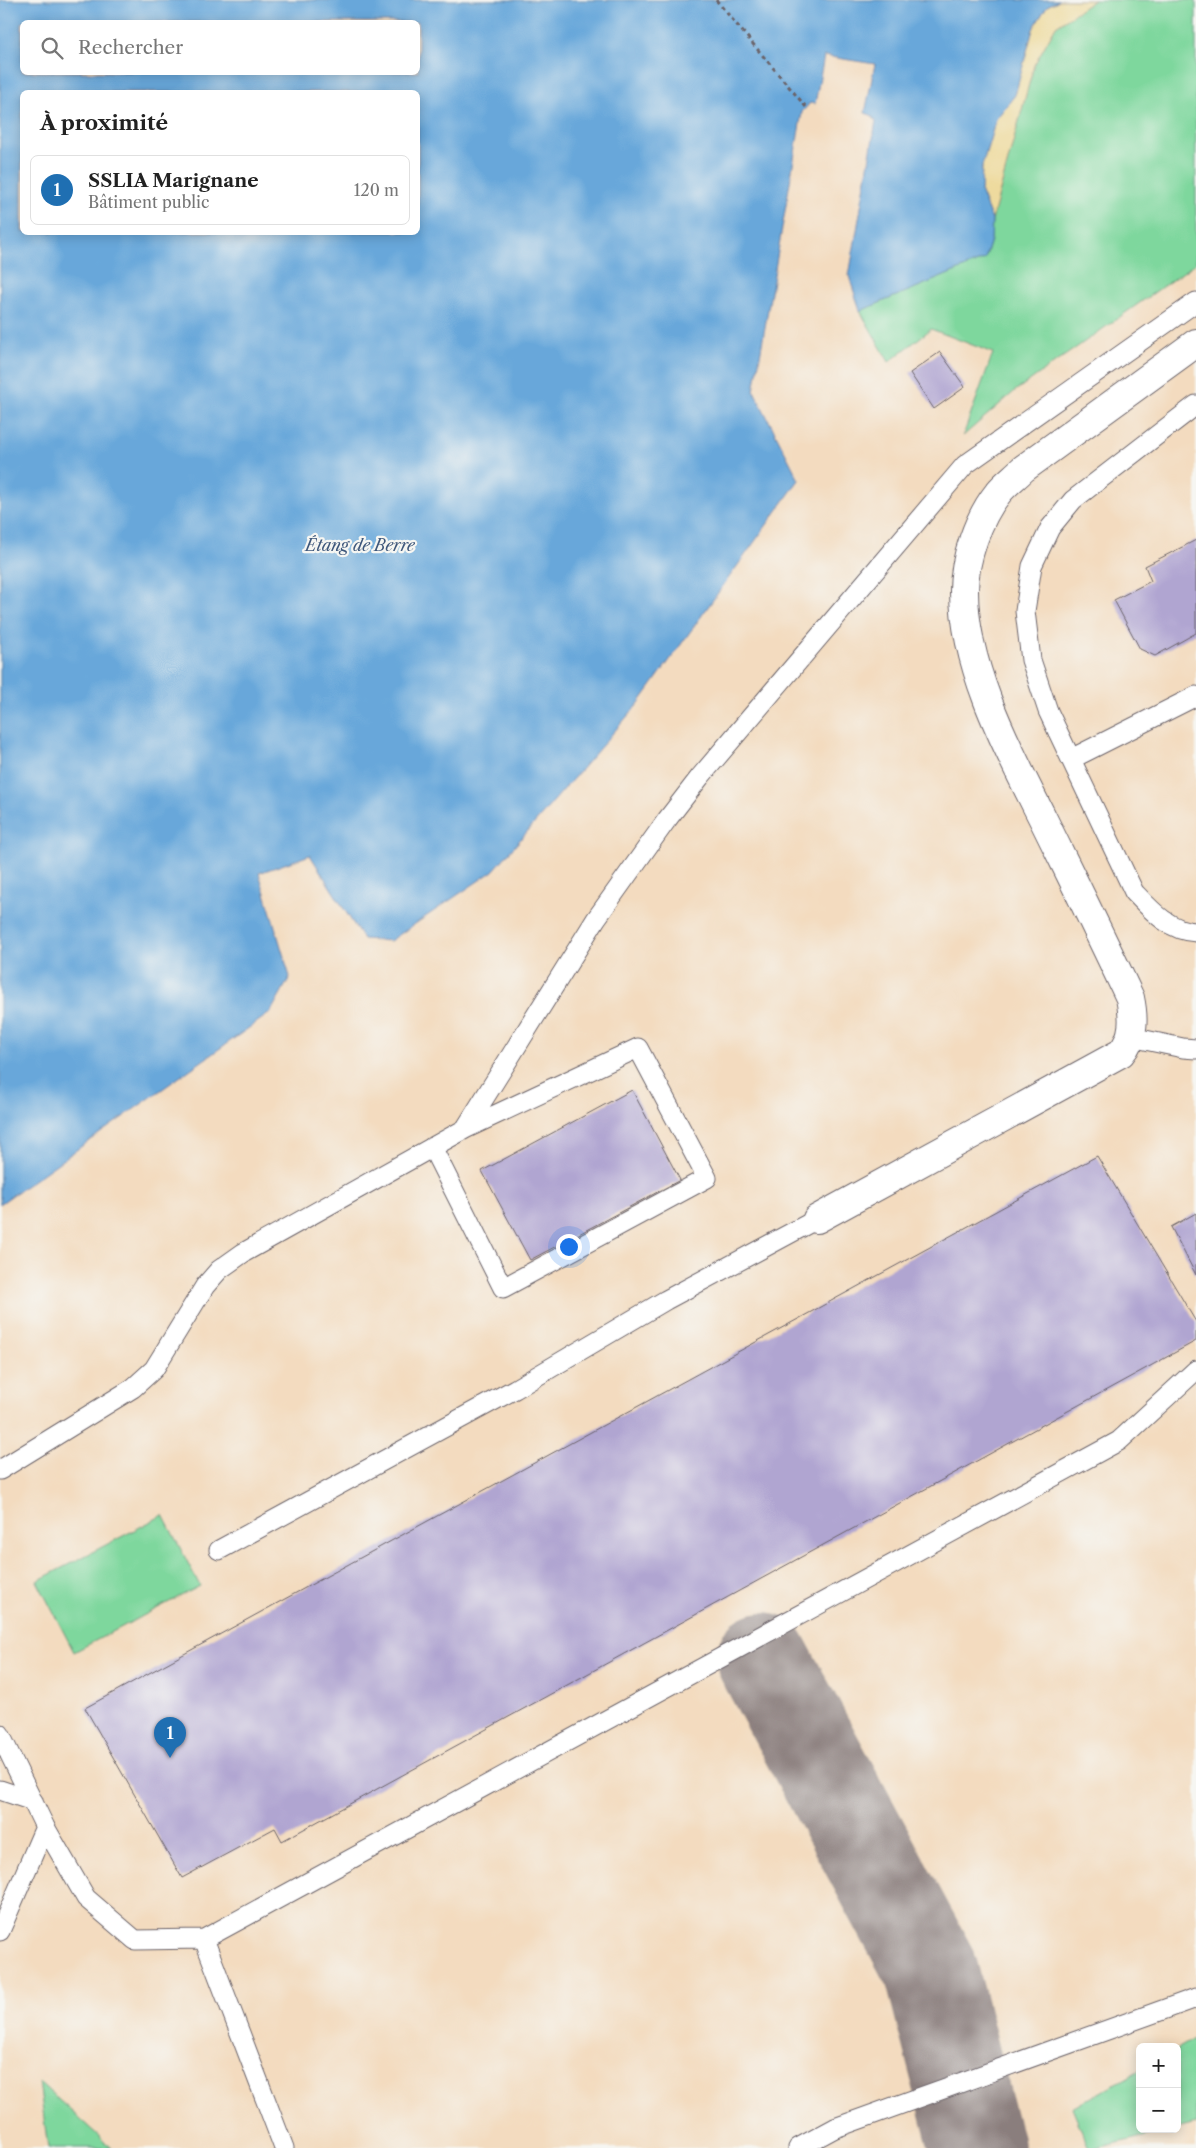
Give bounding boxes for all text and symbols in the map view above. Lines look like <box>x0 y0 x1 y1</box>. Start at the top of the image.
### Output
search box <box>20 20 420 75</box>
icon: search <box>38 34 66 62</box>
text: Rechercher <box>78 36 183 59</box>
text: À proximité <box>40 110 168 135</box>
text: SSLIA Marignane <box>88 169 259 192</box>
text: 1 <box>53 180 61 200</box>
text: 120 m <box>354 180 399 200</box>
text: Bâtiment public <box>88 192 209 212</box>
water label: Étang de Berre <box>303 535 416 555</box>
your location <box>556 1234 582 1260</box>
pin: 1 <box>154 1717 186 1758</box>
map controls <box>1136 2043 1181 2133</box>
button: + <box>1136 2043 1181 2088</box>
button: − <box>1136 2088 1181 2133</box>

